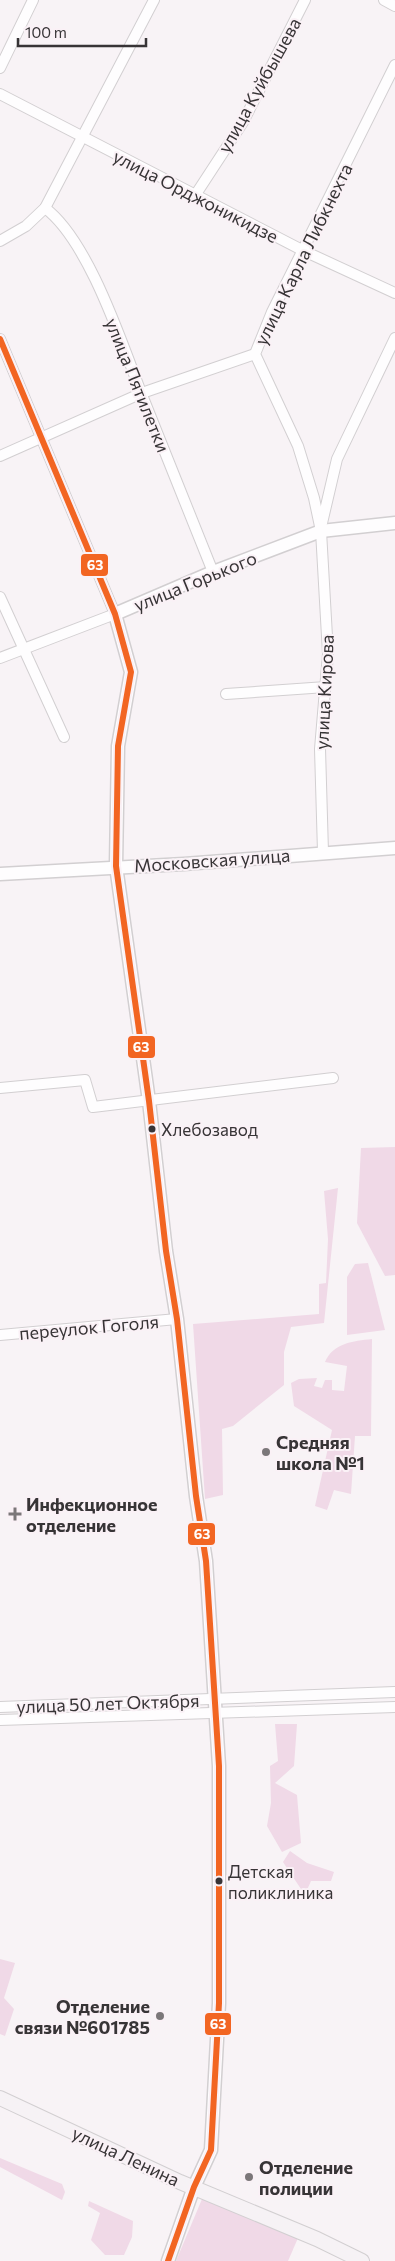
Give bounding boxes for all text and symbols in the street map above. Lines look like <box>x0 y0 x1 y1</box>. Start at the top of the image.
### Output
street label: улица Куйбышева <box>213 14 305 156</box>
scale bar <box>18 15 145 47</box>
text: 100 m <box>25 23 67 41</box>
street label: улица Орджоникидзе <box>110 145 282 247</box>
street label: улица Карла Либкнехта <box>249 160 357 348</box>
street label: улица Пятилетки <box>101 315 175 455</box>
street label: улица Горького <box>130 546 260 616</box>
line badge: 63 <box>80 553 109 577</box>
text: 63 <box>87 556 103 573</box>
street label: улица Кирова <box>310 634 338 750</box>
street label: Московская улица <box>133 844 291 876</box>
line badge: 63 <box>127 1035 156 1059</box>
text: 63 <box>133 1038 149 1055</box>
place label: Хлебозавод <box>161 1119 258 1140</box>
marker: Хлебозавод <box>147 1124 157 1134</box>
street label: переулок Гоголя <box>18 1310 160 1344</box>
place label: Средняя школа №1 <box>276 1431 365 1474</box>
marker: Средняя школа №1 <box>260 1446 272 1458</box>
place label: Инфекционное отделение <box>26 1493 158 1536</box>
marker: Инфекционное отделение <box>8 1507 22 1521</box>
line badge: 63 <box>187 1522 216 1546</box>
text: 63 <box>194 1525 210 1542</box>
street label: улица 50 лет Октября <box>16 1689 200 1717</box>
place label: Детская поликлиника <box>228 1861 333 1903</box>
marker: Детская поликлиника <box>214 1876 224 1886</box>
place label: Отделение связи №601785 <box>15 1995 150 2038</box>
marker: Отделение связи №601785 <box>154 2010 166 2022</box>
line badge: 63 <box>204 2012 232 2036</box>
text: 63 <box>210 2015 226 2032</box>
street label: улица Ленина <box>69 2122 183 2190</box>
place label: Отделение полиции <box>259 2156 353 2199</box>
marker: Отделение полиции <box>243 2171 255 2183</box>

